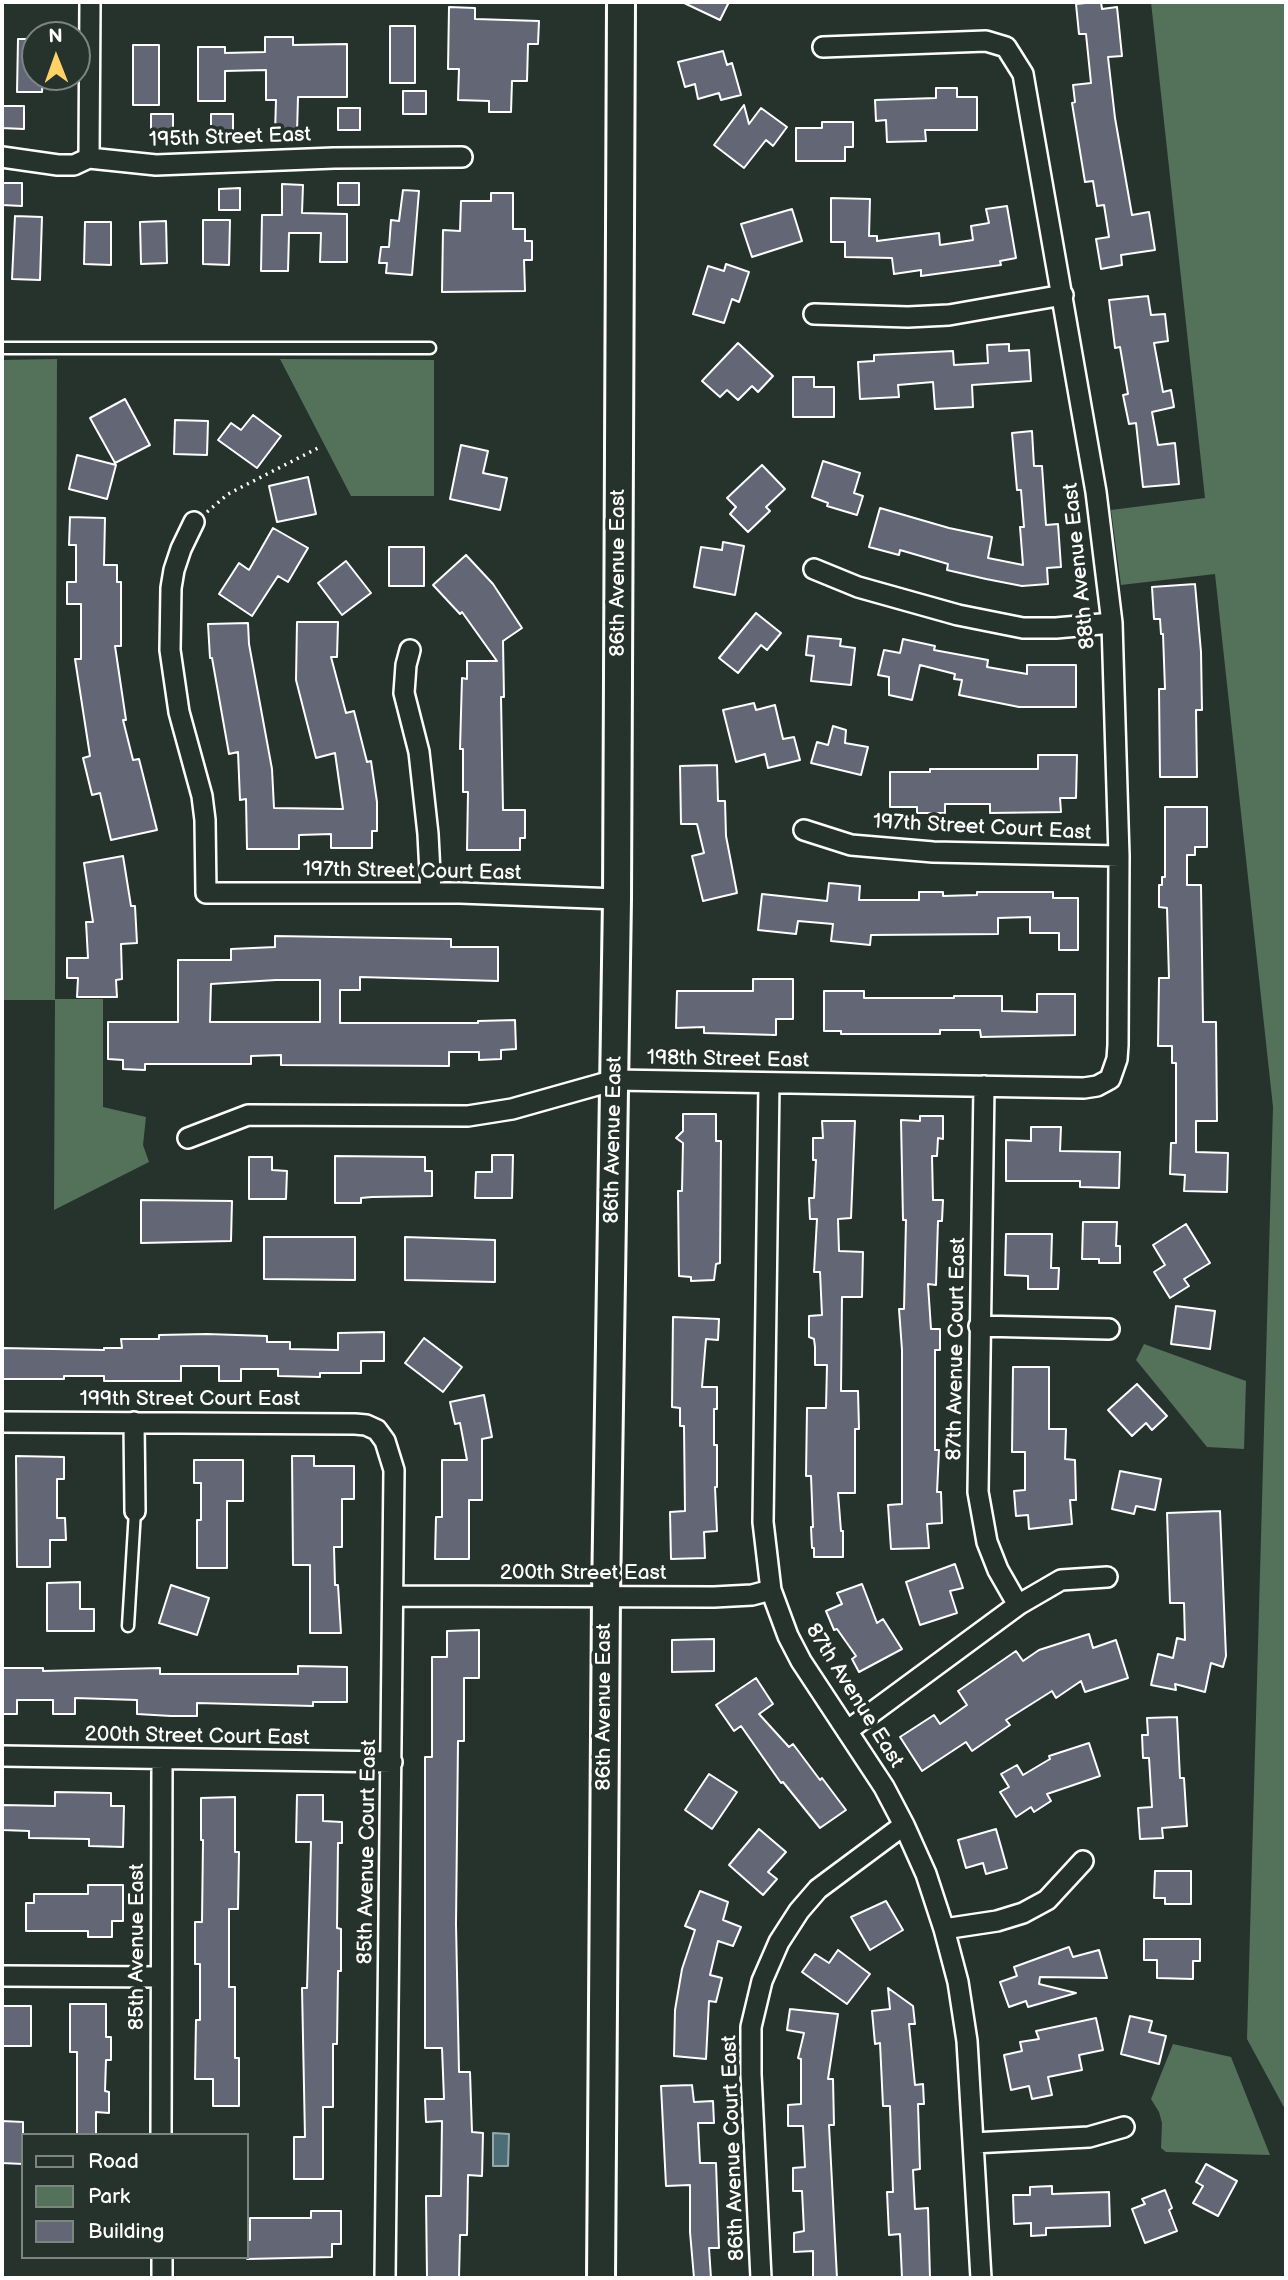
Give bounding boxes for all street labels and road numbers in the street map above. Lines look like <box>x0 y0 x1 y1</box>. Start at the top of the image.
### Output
street label: 195th Street East <box>149 123 311 153</box>
street label: 88th Avenue East <box>1059 482 1101 650</box>
street label: 86th Avenue East <box>606 489 632 657</box>
street label: 197th Street Court East <box>872 810 1092 846</box>
street label: 197th Street Court East <box>303 857 521 887</box>
street label: 198th Street East <box>647 1046 809 1074</box>
street label: 86th Avenue East <box>600 1056 628 1224</box>
street label: 87th Avenue Court East <box>942 1237 972 1461</box>
street label: 199th Street Court East <box>80 1387 300 1413</box>
street label: 200th Street East <box>500 1561 666 1587</box>
street label: 87th Avenue East <box>800 1619 908 1773</box>
street label: 86th Avenue East <box>592 1623 618 1791</box>
street label: 200th Street Court East <box>84 1722 310 1752</box>
street label: 85th Avenue Court East <box>353 1739 383 1965</box>
street label: 85th Avenue East <box>125 1864 151 2030</box>
street label: 86th Avenue Court East <box>717 2035 751 2261</box>

